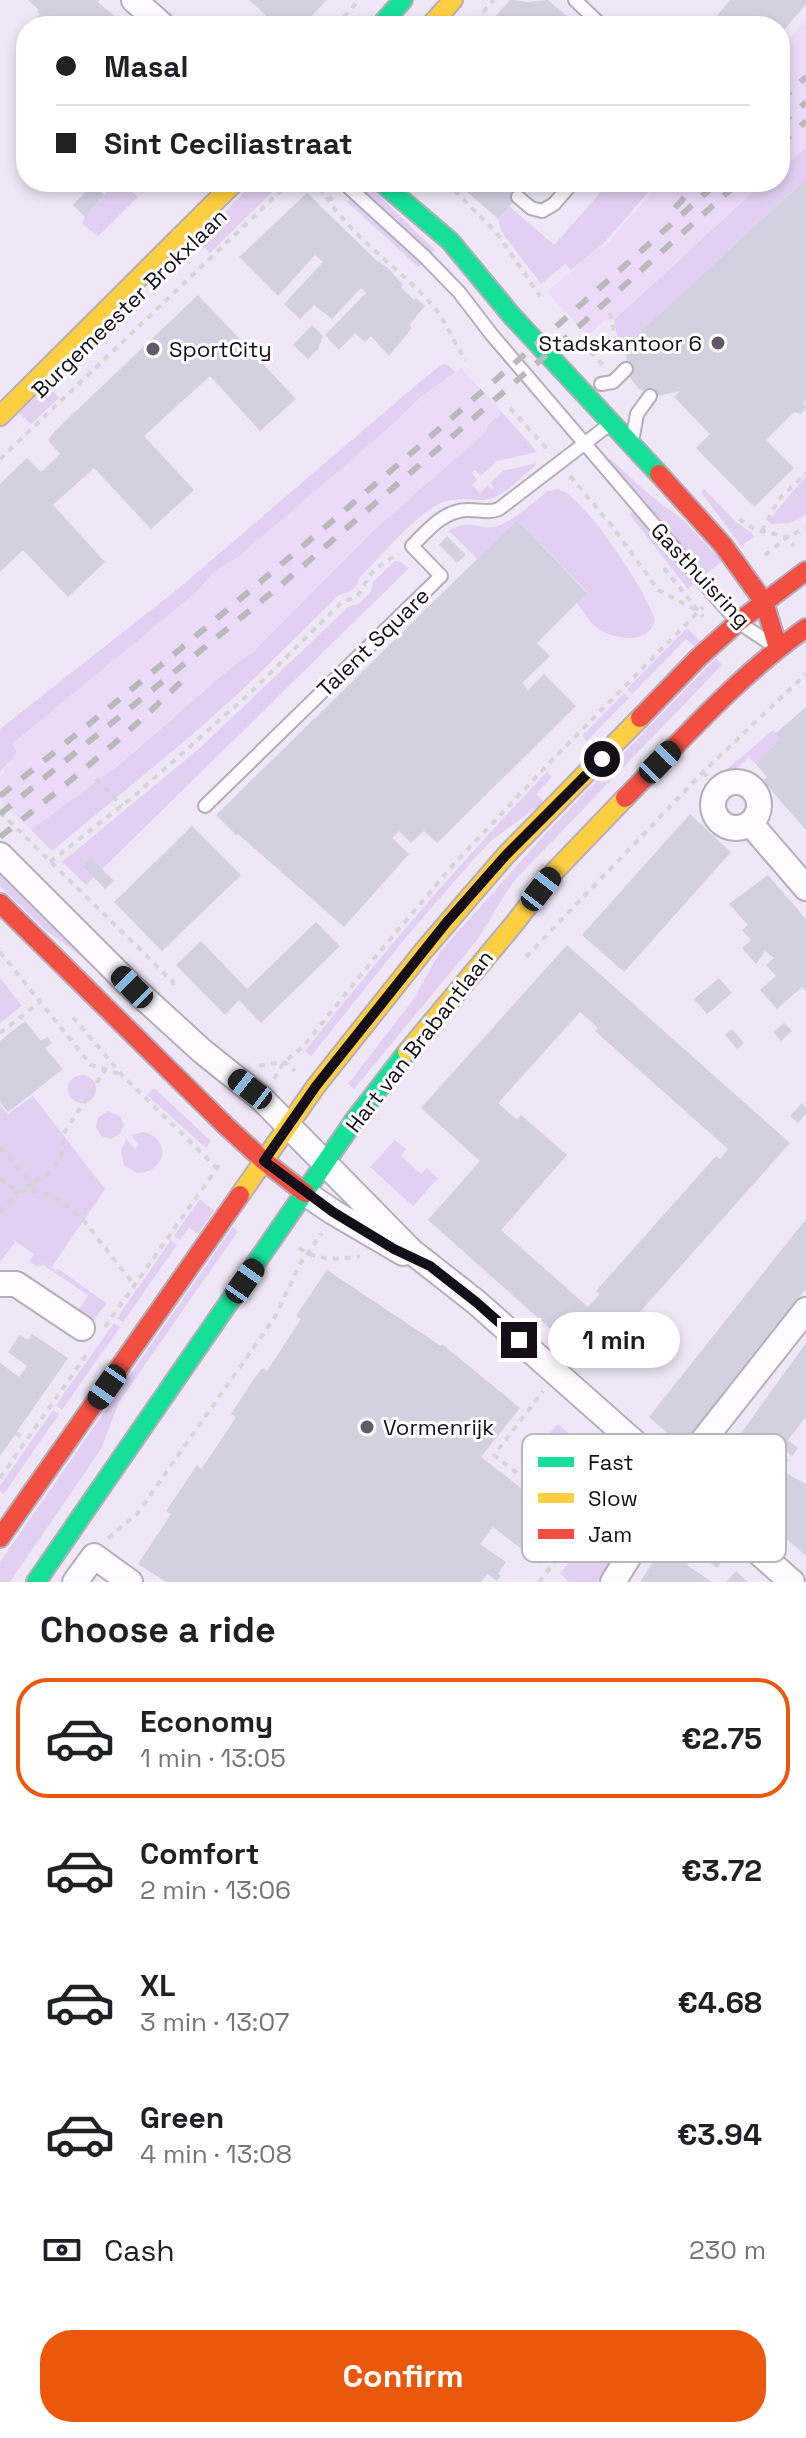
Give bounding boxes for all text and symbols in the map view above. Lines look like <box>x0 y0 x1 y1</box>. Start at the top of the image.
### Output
text: Masal <box>104 47 189 86</box>
text: Sint Ceciliastraat <box>104 124 353 163</box>
street label: Burgemeester Brokxlaan <box>25 202 233 404</box>
place label: Stadskantoor 6 <box>539 329 702 357</box>
marker: Stadskantoor 6 <box>709 334 727 352</box>
place label: SportCity <box>169 335 272 363</box>
marker: SportCity <box>144 340 162 358</box>
street label: Gasthuisring <box>645 517 757 633</box>
street label: Talent Square <box>311 581 435 703</box>
car <box>635 736 685 788</box>
route start <box>584 741 620 777</box>
car <box>517 863 565 915</box>
street label: Hart van Brabantlaan <box>339 944 499 1138</box>
car <box>107 962 157 1012</box>
car <box>224 1065 276 1113</box>
car <box>221 1254 269 1308</box>
callout: 1 min <box>547 1312 679 1368</box>
route end <box>501 1322 537 1358</box>
text: 1 min <box>582 1323 646 1357</box>
car <box>83 1360 131 1414</box>
place label: Vormenrijk <box>383 1413 494 1441</box>
marker: Vormenrijk <box>358 1418 376 1436</box>
legend <box>522 1434 786 1562</box>
text: Fast <box>588 1448 634 1476</box>
text: Slow <box>588 1484 638 1512</box>
text: Jam <box>588 1520 632 1548</box>
text: Choose a ride <box>40 1607 276 1653</box>
icon: car <box>44 1702 116 1774</box>
text: Economy <box>140 1702 273 1741</box>
text: €2.75 <box>681 1719 762 1758</box>
text: 1 min · 13:05 <box>140 1741 286 1775</box>
icon: car <box>44 1834 116 1906</box>
text: Comfort <box>140 1834 259 1873</box>
text: €3.72 <box>681 1851 762 1890</box>
text: 2 min · 13:06 <box>140 1873 291 1907</box>
icon: car <box>44 1966 116 2038</box>
text: XL <box>140 1966 176 2005</box>
text: €4.68 <box>677 1983 762 2022</box>
text: 3 min · 13:07 <box>140 2005 289 2039</box>
icon: car <box>44 2098 116 2170</box>
text: Green <box>140 2098 224 2137</box>
text: €3.94 <box>677 2115 762 2154</box>
text: 4 min · 13:08 <box>140 2137 292 2171</box>
icon: cash <box>40 2228 84 2272</box>
text: Cash <box>104 2231 175 2270</box>
text: 230 m <box>689 2233 766 2267</box>
button: Confirm <box>40 2330 766 2422</box>

